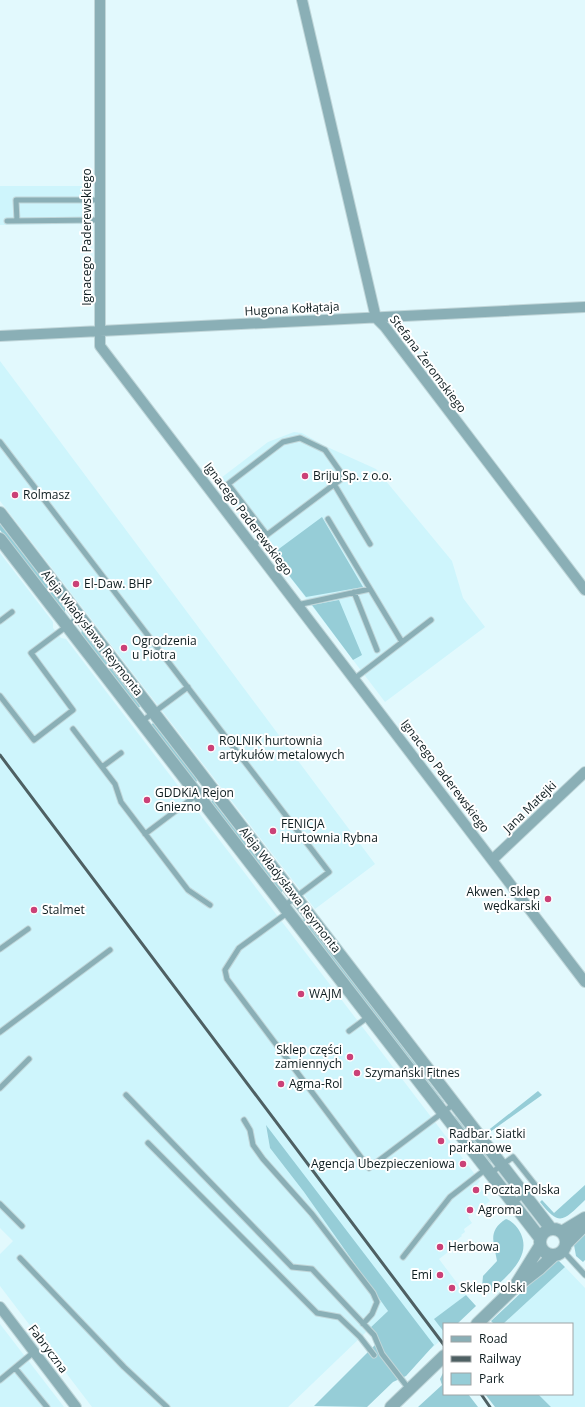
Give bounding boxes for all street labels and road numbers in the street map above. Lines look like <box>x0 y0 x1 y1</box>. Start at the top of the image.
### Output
street label: Ignacego Paderewskiego <box>78 168 95 306</box>
street label: Hugona Kołłątaja <box>244 298 340 319</box>
street label: Stefana Żeromskiego <box>386 312 471 416</box>
street label: Ignacego Paderewskiego <box>200 459 297 579</box>
street label: Aleja Władysława Reymonta <box>38 566 147 699</box>
street label: Ignacego Paderewskiego <box>397 716 494 836</box>
street label: Jana Matejki <box>499 777 560 837</box>
street label: Aleja Władysława Reymonta <box>236 823 345 956</box>
street label: Fabryczna <box>25 1321 72 1376</box>

